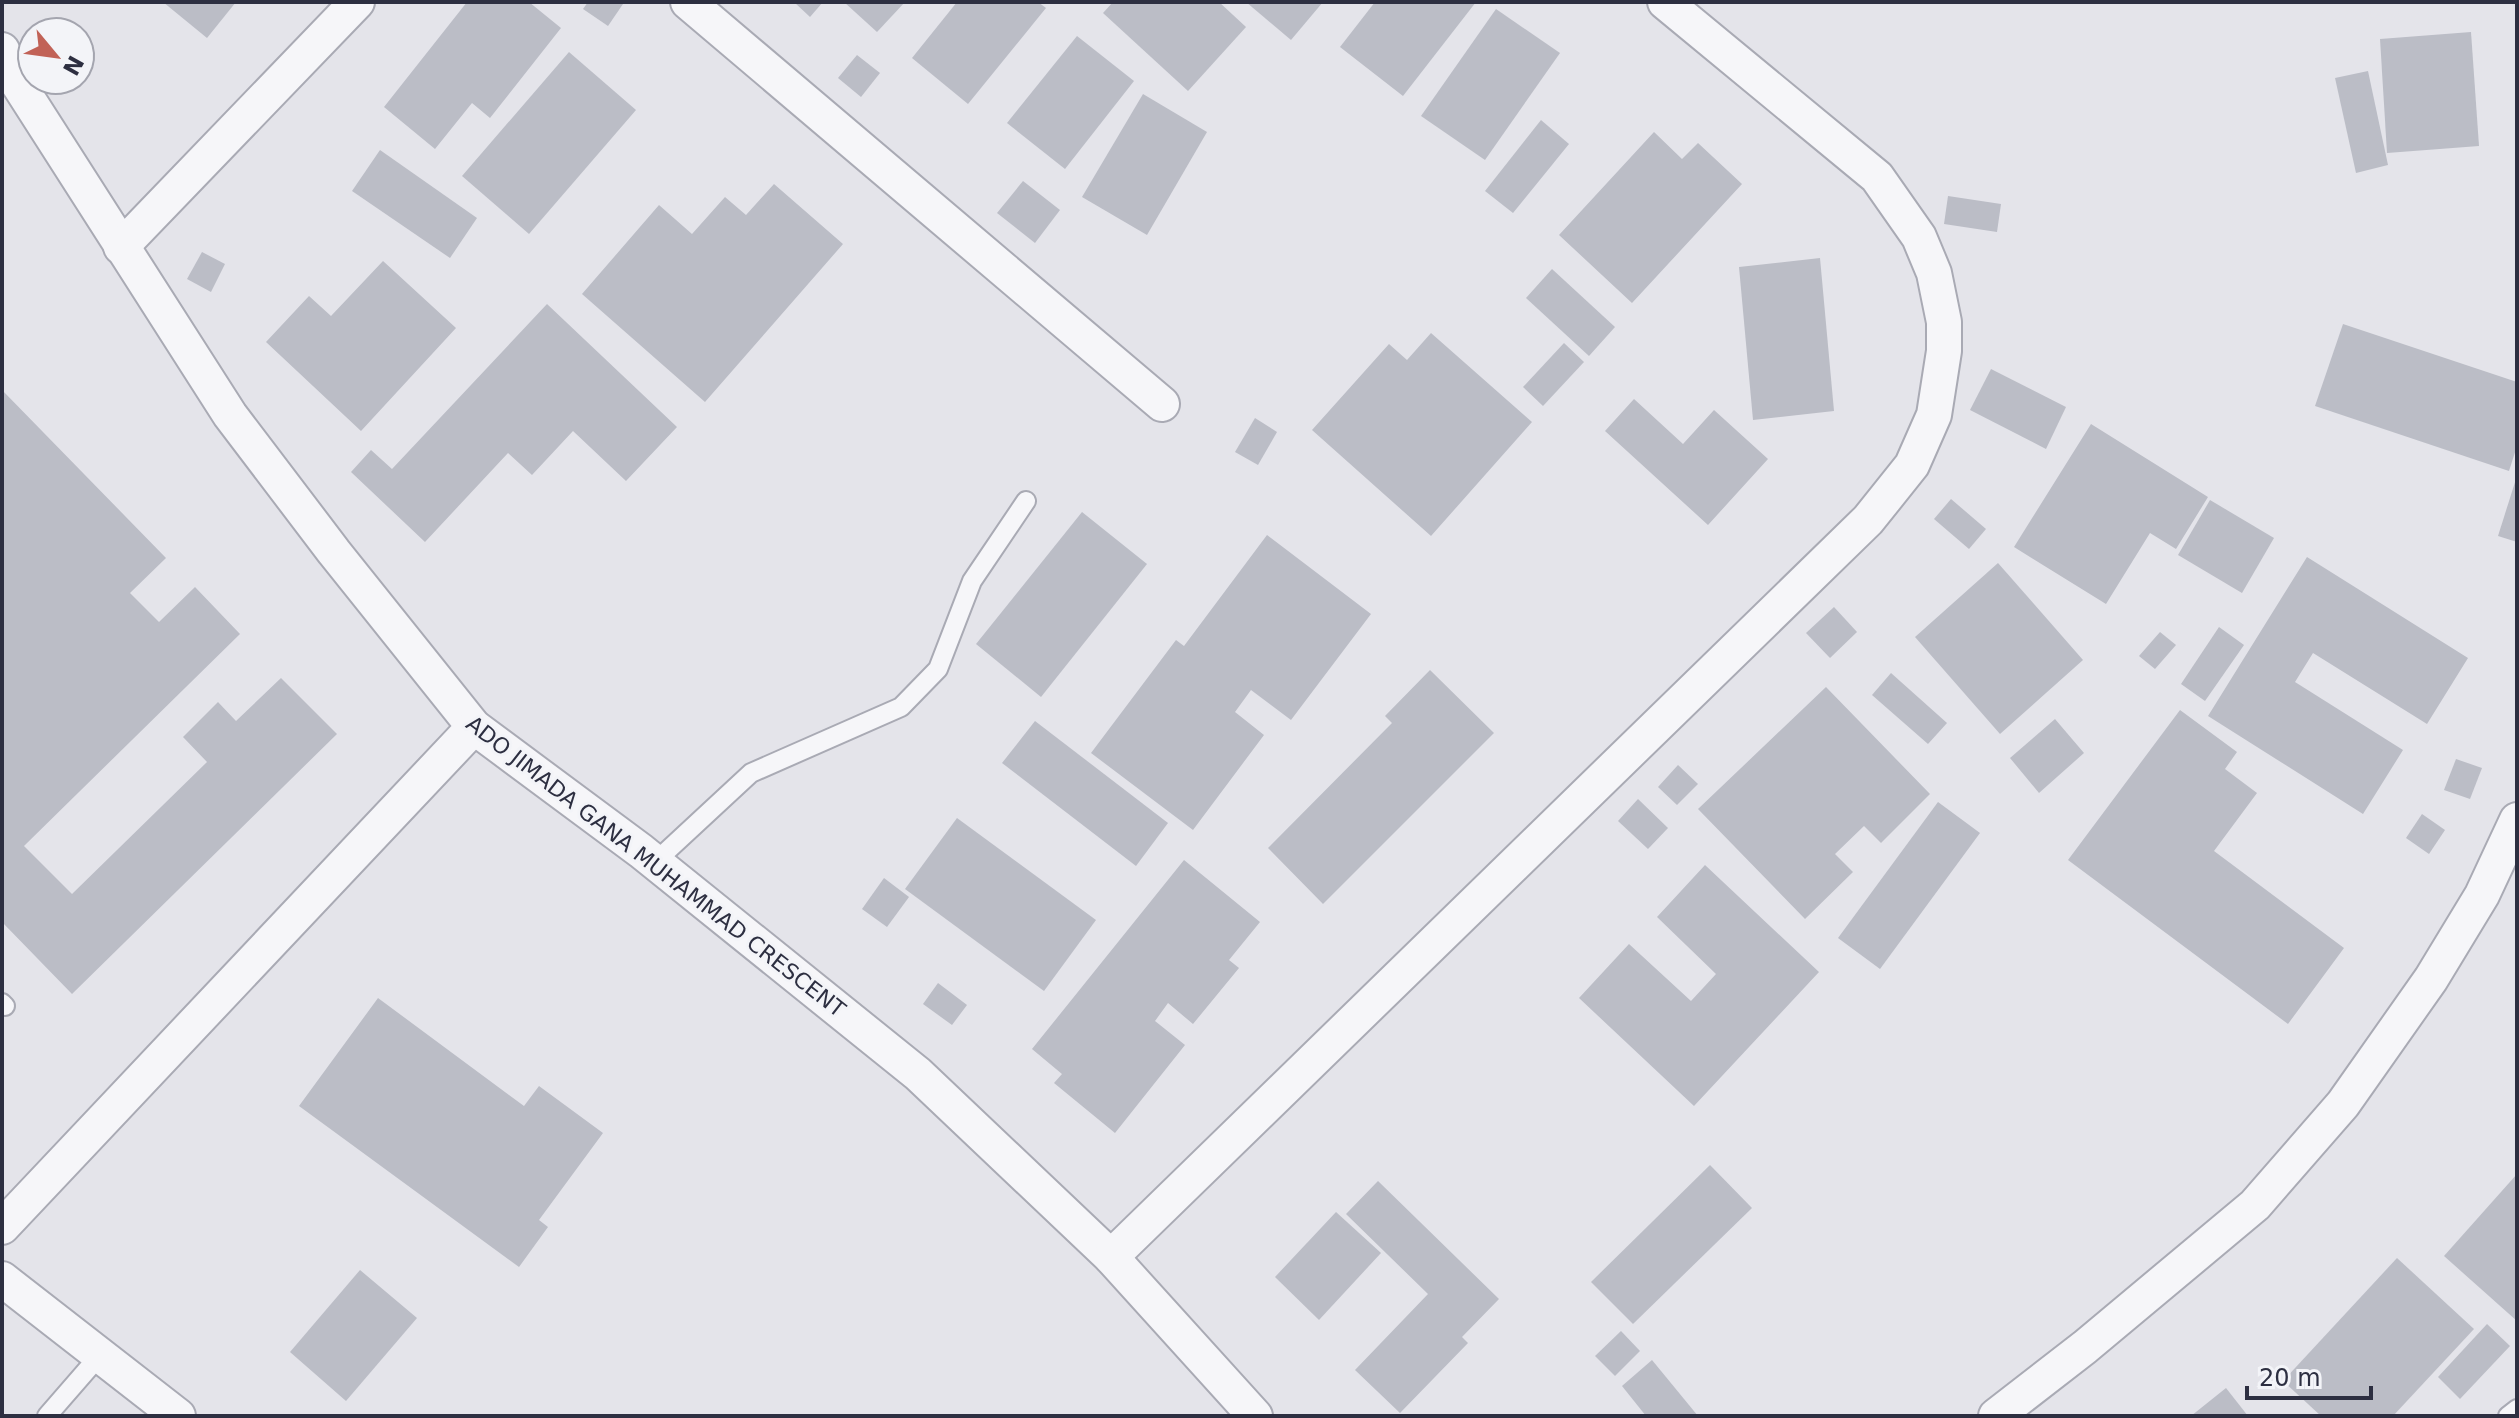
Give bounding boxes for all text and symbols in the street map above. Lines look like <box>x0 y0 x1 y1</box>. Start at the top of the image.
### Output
north arrow <box>16 16 96 96</box>
text: N <box>58 51 88 80</box>
street label: ADO JIMADA GANA MUHAMMAD CRESCENT <box>461 711 851 1022</box>
scale bar <box>2247 1350 2371 1400</box>
text: 20 m <box>2259 1364 2321 1392</box>

